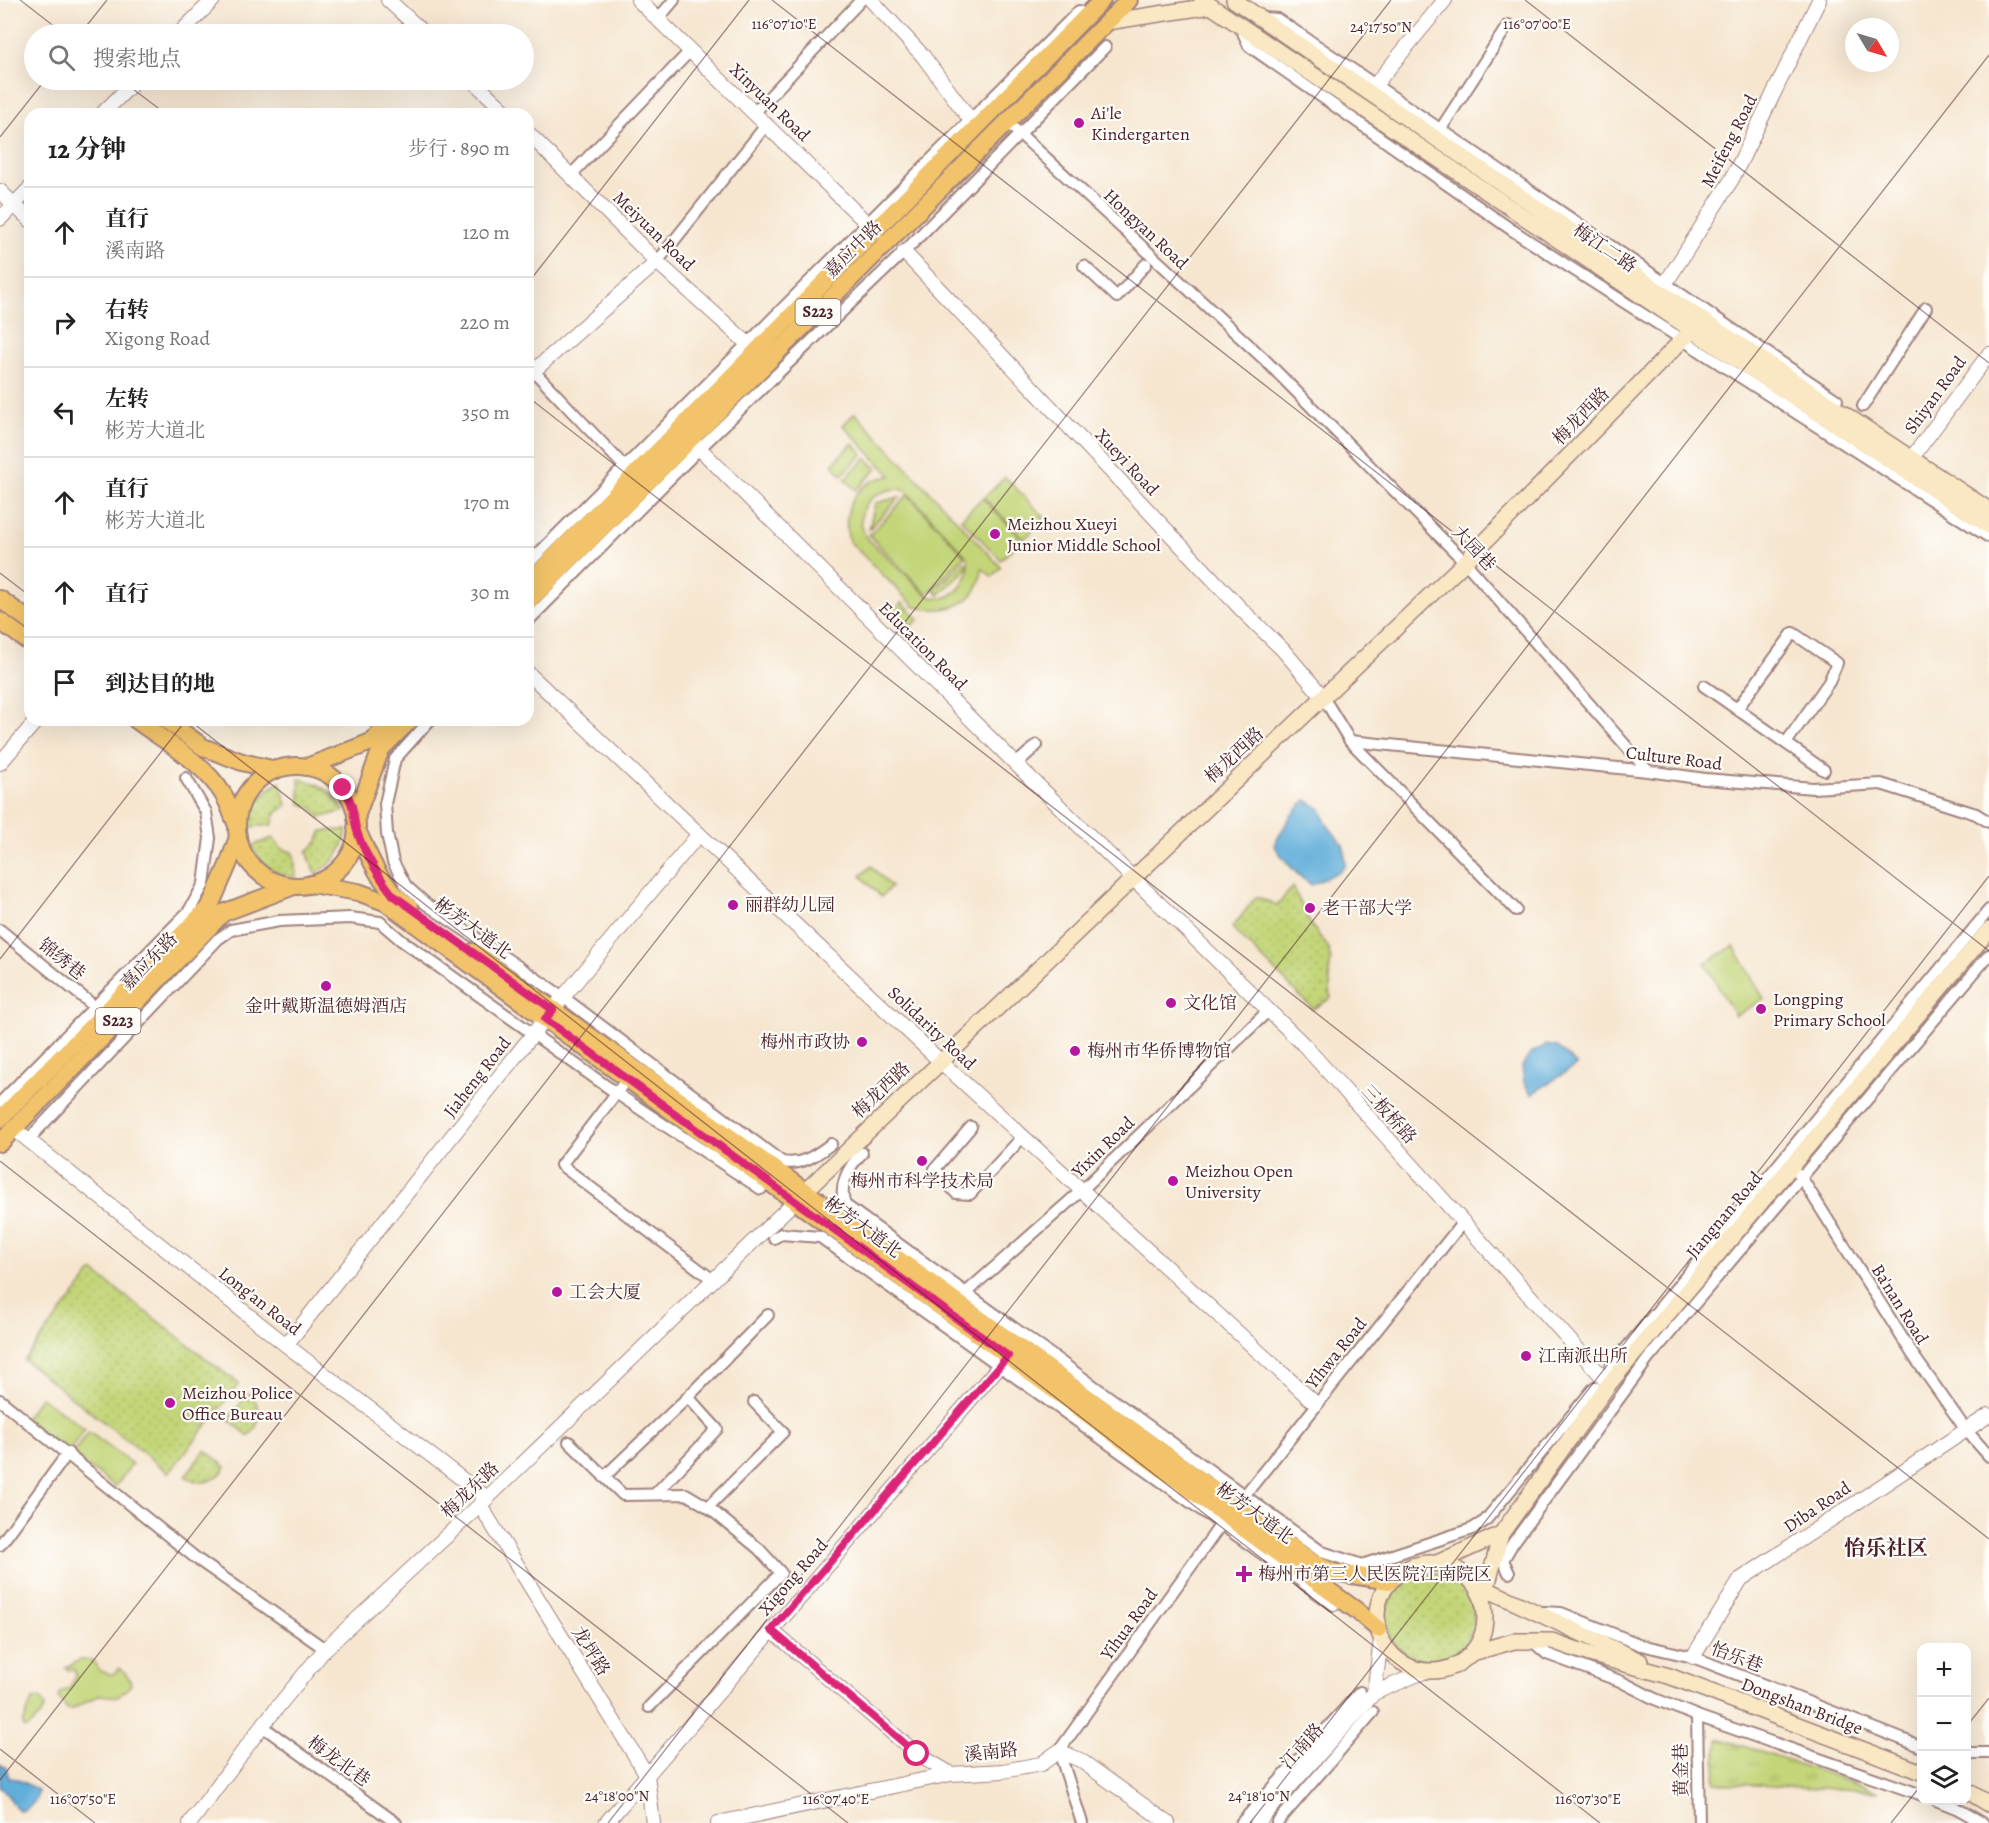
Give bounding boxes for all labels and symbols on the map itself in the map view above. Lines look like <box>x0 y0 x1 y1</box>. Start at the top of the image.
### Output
text: 116°07'10"E <box>751 14 817 34</box>
text: 116°07'00"E <box>1503 14 1571 34</box>
text: 24°17'50"N <box>1350 17 1412 37</box>
north arrow <box>1845 18 1899 72</box>
street label: Xinyuan Road <box>724 57 816 147</box>
street label: Meifeng Road <box>1695 90 1763 192</box>
place label: Ai'le Kindergarten <box>1090 101 1190 146</box>
marker: Ai'le Kindergarten <box>1072 116 1086 130</box>
street label: Hongyan Road <box>1098 183 1194 275</box>
street label: Meiyuan Road <box>608 186 700 276</box>
street label: 嘉应中路 <box>819 215 887 283</box>
street label: 梅江二路 <box>1568 218 1642 278</box>
road number: S223 <box>796 299 840 325</box>
street label: Shiyan Road <box>1899 351 1972 439</box>
street label: 梅龙西路 <box>1547 382 1615 450</box>
street label: Xueyi Road <box>1090 423 1164 501</box>
place label: Meizhou Xueyi Junior Middle School <box>1007 512 1161 557</box>
street label: 大园巷 <box>1447 520 1501 576</box>
marker: Meizhou Xueyi Junior Middle School <box>988 527 1002 541</box>
street label: Education Road <box>873 596 973 696</box>
street label: 梅龙西路 <box>1199 722 1269 788</box>
street label: Culture Road <box>1624 740 1724 776</box>
route end <box>329 774 355 800</box>
street label: 彬芳大道北 <box>430 892 516 964</box>
place label: 丽群幼儿园 <box>745 893 835 917</box>
place label: 老干部大学 <box>1322 896 1412 920</box>
marker: 丽群幼儿园 <box>726 898 740 912</box>
marker: 老干部大学 <box>1303 901 1317 915</box>
street label: 嘉应东路 <box>115 927 183 995</box>
street label: 锦绣巷 <box>33 933 91 985</box>
marker: 金叶戴斯温德姆酒店 <box>319 979 333 993</box>
street label: Solidarity Road <box>883 981 982 1075</box>
place label: Longping Primary School <box>1773 987 1886 1032</box>
place label: 文化馆 <box>1183 991 1237 1015</box>
place label: 金叶戴斯温德姆酒店 <box>245 994 407 1018</box>
marker: 文化馆 <box>1164 996 1178 1010</box>
marker: Longping Primary School <box>1754 1002 1768 1016</box>
road number: S223 <box>96 1008 140 1034</box>
place label: 梅州市政协 <box>760 1030 850 1054</box>
street label: Jiaheng Road <box>438 1031 516 1122</box>
marker: 梅州市政协 <box>855 1035 869 1049</box>
place label: 梅州市华侨博物馆 <box>1087 1039 1231 1063</box>
marker: 梅州市华侨博物馆 <box>1068 1044 1082 1058</box>
street label: 梅龙西路 <box>847 1056 915 1124</box>
street label: 三板桥路 <box>1356 1079 1422 1149</box>
street label: Yixin Road <box>1066 1111 1140 1184</box>
marker: 梅州市科学技术局 <box>915 1154 929 1168</box>
place label: Meizhou Open University <box>1185 1159 1293 1204</box>
street label: Jiangnan Road <box>1680 1166 1768 1264</box>
place label: 梅州市科学技术局 <box>850 1169 994 1193</box>
marker: Meizhou Open University <box>1166 1174 1180 1188</box>
street label: 彬芳大道北 <box>820 1191 906 1263</box>
street label: Ba'nan Road <box>1866 1259 1934 1349</box>
street label: Long'an Road <box>214 1261 306 1341</box>
place label: 工会大厦 <box>569 1280 641 1304</box>
marker: 工会大厦 <box>550 1285 564 1299</box>
street label: Yihwa Road <box>1299 1312 1372 1394</box>
place label: 江南派出所 <box>1538 1344 1628 1368</box>
marker: 江南派出所 <box>1519 1349 1533 1363</box>
place label: Meizhou Police Office Bureau <box>182 1381 293 1426</box>
marker: Meizhou Police Office Bureau <box>163 1396 177 1410</box>
street label: 梅龙东路 <box>436 1456 504 1524</box>
street label: Diba Road <box>1779 1476 1856 1538</box>
street label: 彬芳大道北 <box>1212 1477 1298 1549</box>
street label: Xigong Road <box>753 1533 833 1621</box>
district label: 怡乐社区 <box>1844 1534 1928 1562</box>
place label: 梅州市第三人民医院江南院区 <box>1258 1562 1492 1586</box>
marker: 梅州市第三人民医院江南院区 <box>1235 1565 1253 1583</box>
street label: Yihua Road <box>1094 1583 1163 1665</box>
street label: 龙坪路 <box>567 1622 615 1680</box>
street label: 怡乐巷 <box>1707 1636 1767 1678</box>
street label: Dongshan Bridge <box>1738 1672 1866 1740</box>
street label: 江南路 <box>1275 1718 1329 1774</box>
street label: 梅龙北巷 <box>303 1730 375 1792</box>
street label: 溪南路 <box>963 1737 1019 1767</box>
route start <box>903 1740 929 1766</box>
street label: 黄金巷 <box>1669 1743 1693 1797</box>
text: 24°18'00"N <box>585 1786 650 1806</box>
text: 24°18'10"N <box>1228 1786 1290 1806</box>
text: 116°07'50"E <box>50 1789 116 1809</box>
text: 116°07'40"E <box>803 1789 869 1809</box>
text: 116°07'30"E <box>1555 1789 1621 1809</box>

